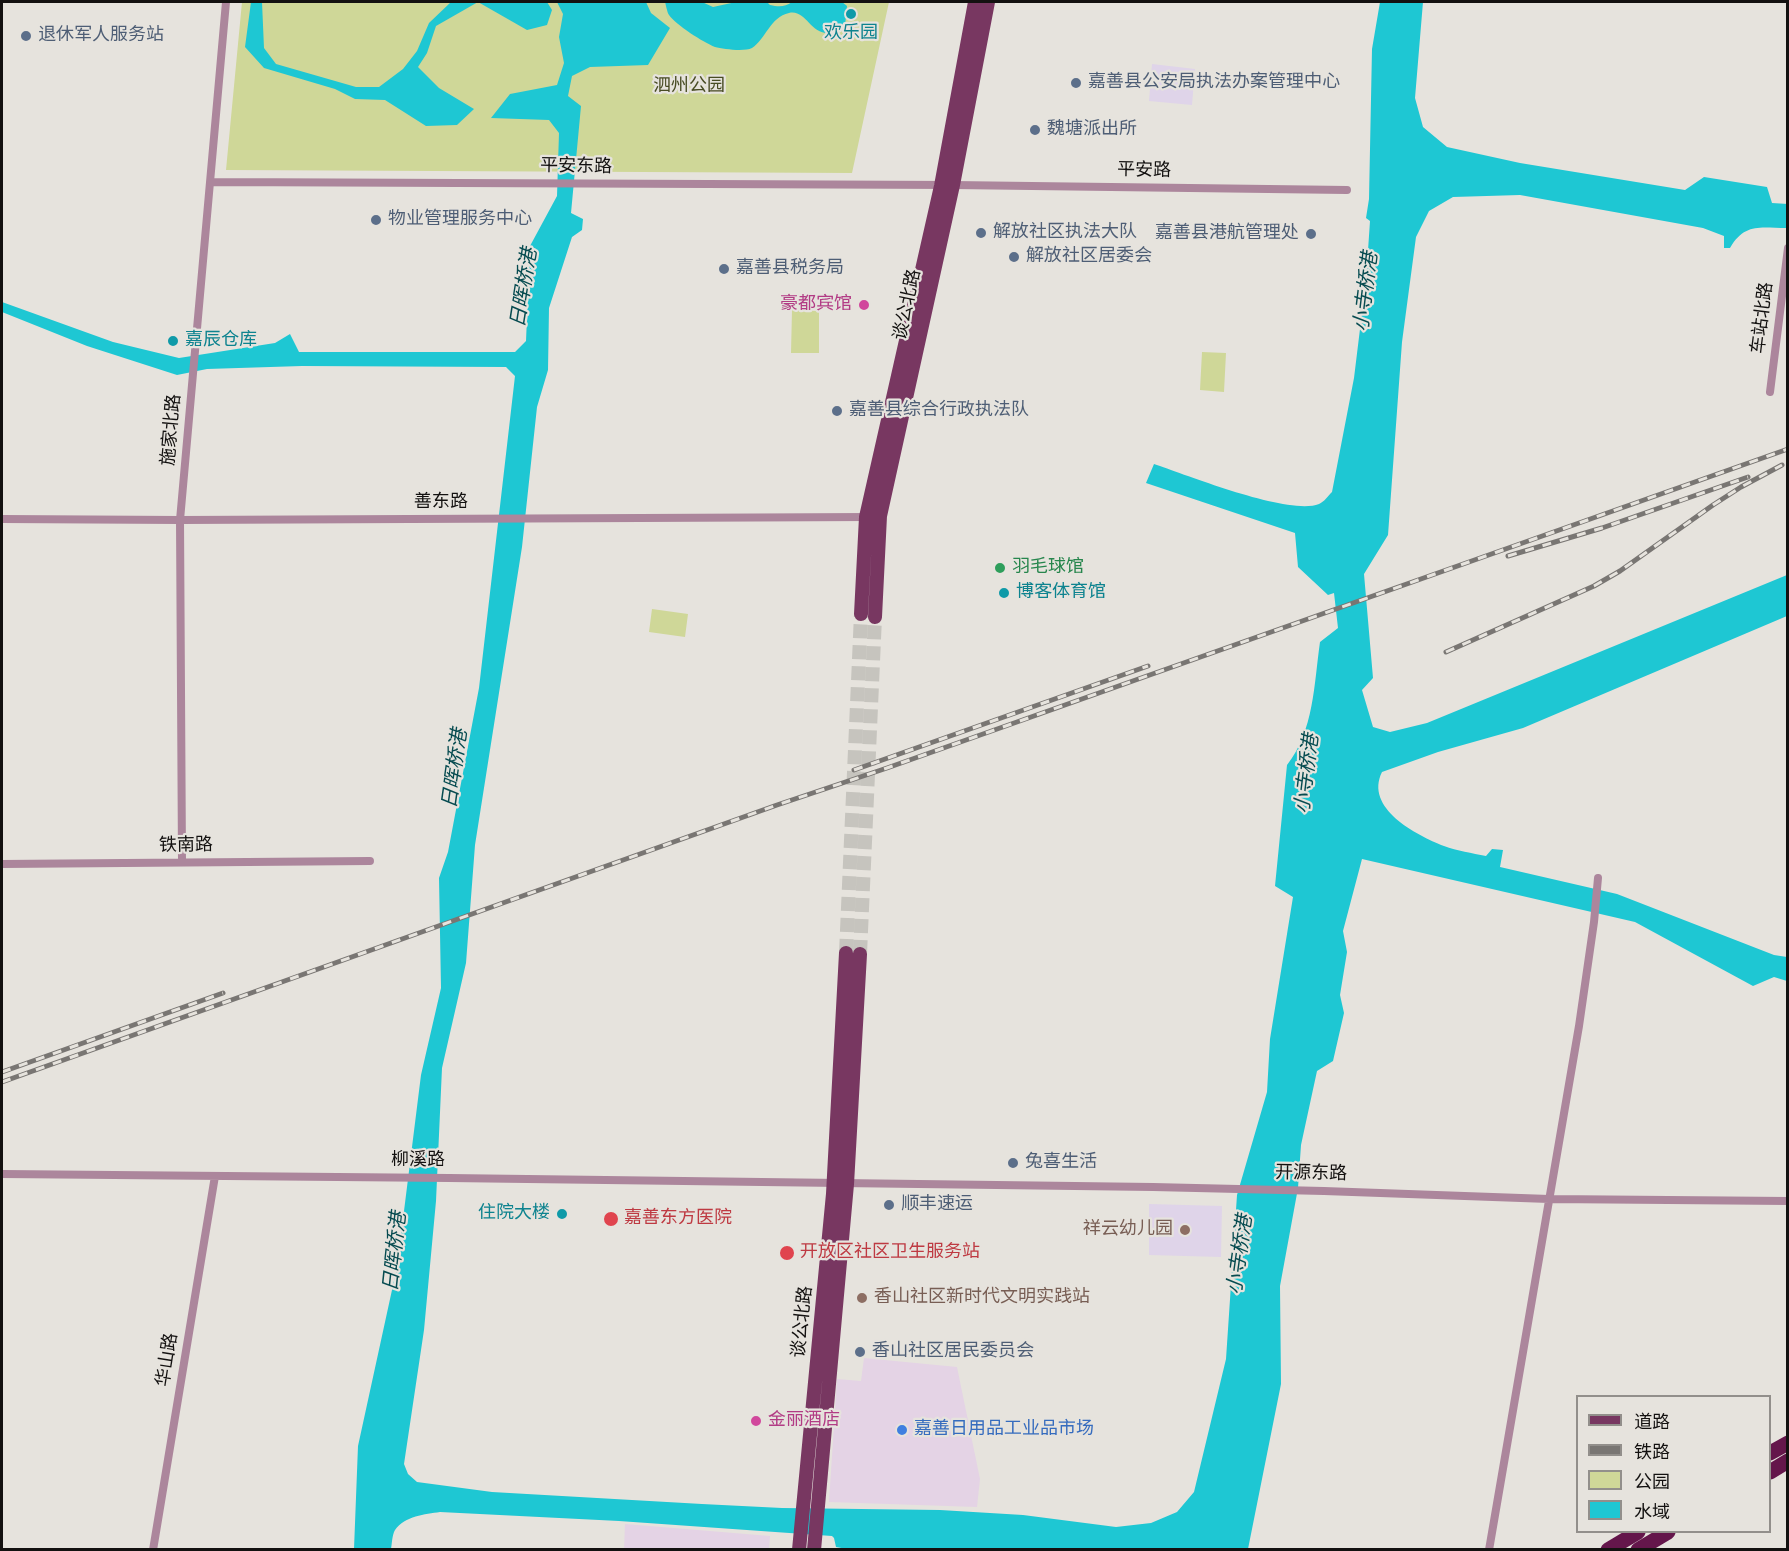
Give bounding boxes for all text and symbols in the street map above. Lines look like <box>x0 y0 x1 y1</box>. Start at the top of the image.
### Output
marker: 欢乐园 <box>844 7 858 21</box>
place label: 欢乐园 <box>824 23 878 45</box>
place label: 退休军人服务站 <box>38 25 164 47</box>
marker: 退休军人服务站 <box>19 29 33 43</box>
place label: 嘉善县公安局执法办案管理中心 <box>1088 72 1340 94</box>
park label: 泗州公园 <box>653 76 725 98</box>
marker: 嘉善县公安局执法办案管理中心 <box>1069 76 1083 90</box>
place label: 魏塘派出所 <box>1047 119 1137 141</box>
marker: 魏塘派出所 <box>1028 123 1042 137</box>
street label: 平安东路 <box>540 156 612 178</box>
street label: 平安路 <box>1117 160 1171 182</box>
place label: 物业管理服务中心 <box>388 209 532 231</box>
marker: 物业管理服务中心 <box>369 213 383 227</box>
place label: 解放社区执法大队 <box>993 222 1137 244</box>
place label: 嘉善县港航管理处 <box>1155 223 1299 245</box>
marker: 解放社区执法大队 <box>974 226 988 240</box>
marker: 嘉善县港航管理处 <box>1304 227 1318 241</box>
place label: 解放社区居委会 <box>1026 246 1152 268</box>
water label: 日晖桥港 <box>507 247 543 329</box>
marker: 解放社区居委会 <box>1007 250 1021 264</box>
water label: 小寺桥港 <box>1350 251 1384 333</box>
place label: 嘉善县税务局 <box>736 258 844 280</box>
marker: 嘉善县税务局 <box>717 262 731 276</box>
street label: 谈公北路 <box>890 268 926 342</box>
street label: 车站北路 <box>1748 281 1778 355</box>
place label: 豪都宾馆 <box>780 294 852 316</box>
marker: 豪都宾馆 <box>857 298 871 312</box>
place label: 嘉辰仓库 <box>185 330 257 352</box>
marker: 嘉辰仓库 <box>166 334 180 348</box>
street label: 施家北路 <box>158 393 186 467</box>
place label: 嘉善县综合行政执法队 <box>849 400 1029 422</box>
marker: 嘉善县综合行政执法队 <box>830 404 844 418</box>
street label: 善东路 <box>414 492 468 514</box>
place label: 羽毛球馆 <box>1012 557 1084 579</box>
marker: 羽毛球馆 <box>993 561 1007 575</box>
place label: 博客体育馆 <box>1016 582 1106 604</box>
marker: 博客体育馆 <box>997 586 1011 600</box>
water label: 日晖桥港 <box>439 728 473 810</box>
water label: 小寺桥港 <box>1291 733 1325 815</box>
street label: 铁南路 <box>159 835 213 857</box>
street label: 柳溪路 <box>391 1150 445 1172</box>
place label: 兔喜生活 <box>1025 1152 1097 1174</box>
marker: 兔喜生活 <box>1006 1156 1020 1170</box>
street label: 开源东路 <box>1275 1163 1347 1185</box>
place label: 顺丰速运 <box>901 1194 973 1216</box>
marker: 顺丰速运 <box>882 1198 896 1212</box>
place label: 住院大楼 <box>478 1203 550 1225</box>
marker: 住院大楼 <box>555 1207 569 1221</box>
place label: 嘉善东方医院 <box>624 1208 732 1230</box>
marker: 嘉善东方医院 <box>602 1210 620 1228</box>
water label: 日晖桥港 <box>380 1211 412 1293</box>
water label: 小寺桥港 <box>1224 1214 1258 1296</box>
place label: 祥云幼儿园 <box>1083 1219 1173 1241</box>
marker: 祥云幼儿园 <box>1178 1223 1192 1237</box>
place label: 开放区社区卫生服务站 <box>800 1242 980 1264</box>
marker: 开放区社区卫生服务站 <box>778 1244 796 1262</box>
street label: 谈公北路 <box>788 1285 818 1359</box>
place label: 香山社区新时代文明实践站 <box>874 1287 1090 1309</box>
marker: 香山社区新时代文明实践站 <box>855 1291 869 1305</box>
street label: 华山路 <box>153 1332 183 1388</box>
place label: 香山社区居民委员会 <box>872 1341 1034 1363</box>
marker: 香山社区居民委员会 <box>853 1345 867 1359</box>
legend <box>1576 1395 1771 1533</box>
place label: 金丽酒店 <box>768 1410 840 1432</box>
text: 道路 <box>1634 1410 1670 1434</box>
marker: 金丽酒店 <box>749 1414 763 1428</box>
place label: 嘉善日用品工业品市场 <box>914 1419 1094 1441</box>
marker: 嘉善日用品工业品市场 <box>895 1423 909 1437</box>
text: 铁路 <box>1634 1440 1670 1464</box>
text: 公园 <box>1634 1470 1670 1494</box>
text: 水域 <box>1634 1500 1670 1524</box>

